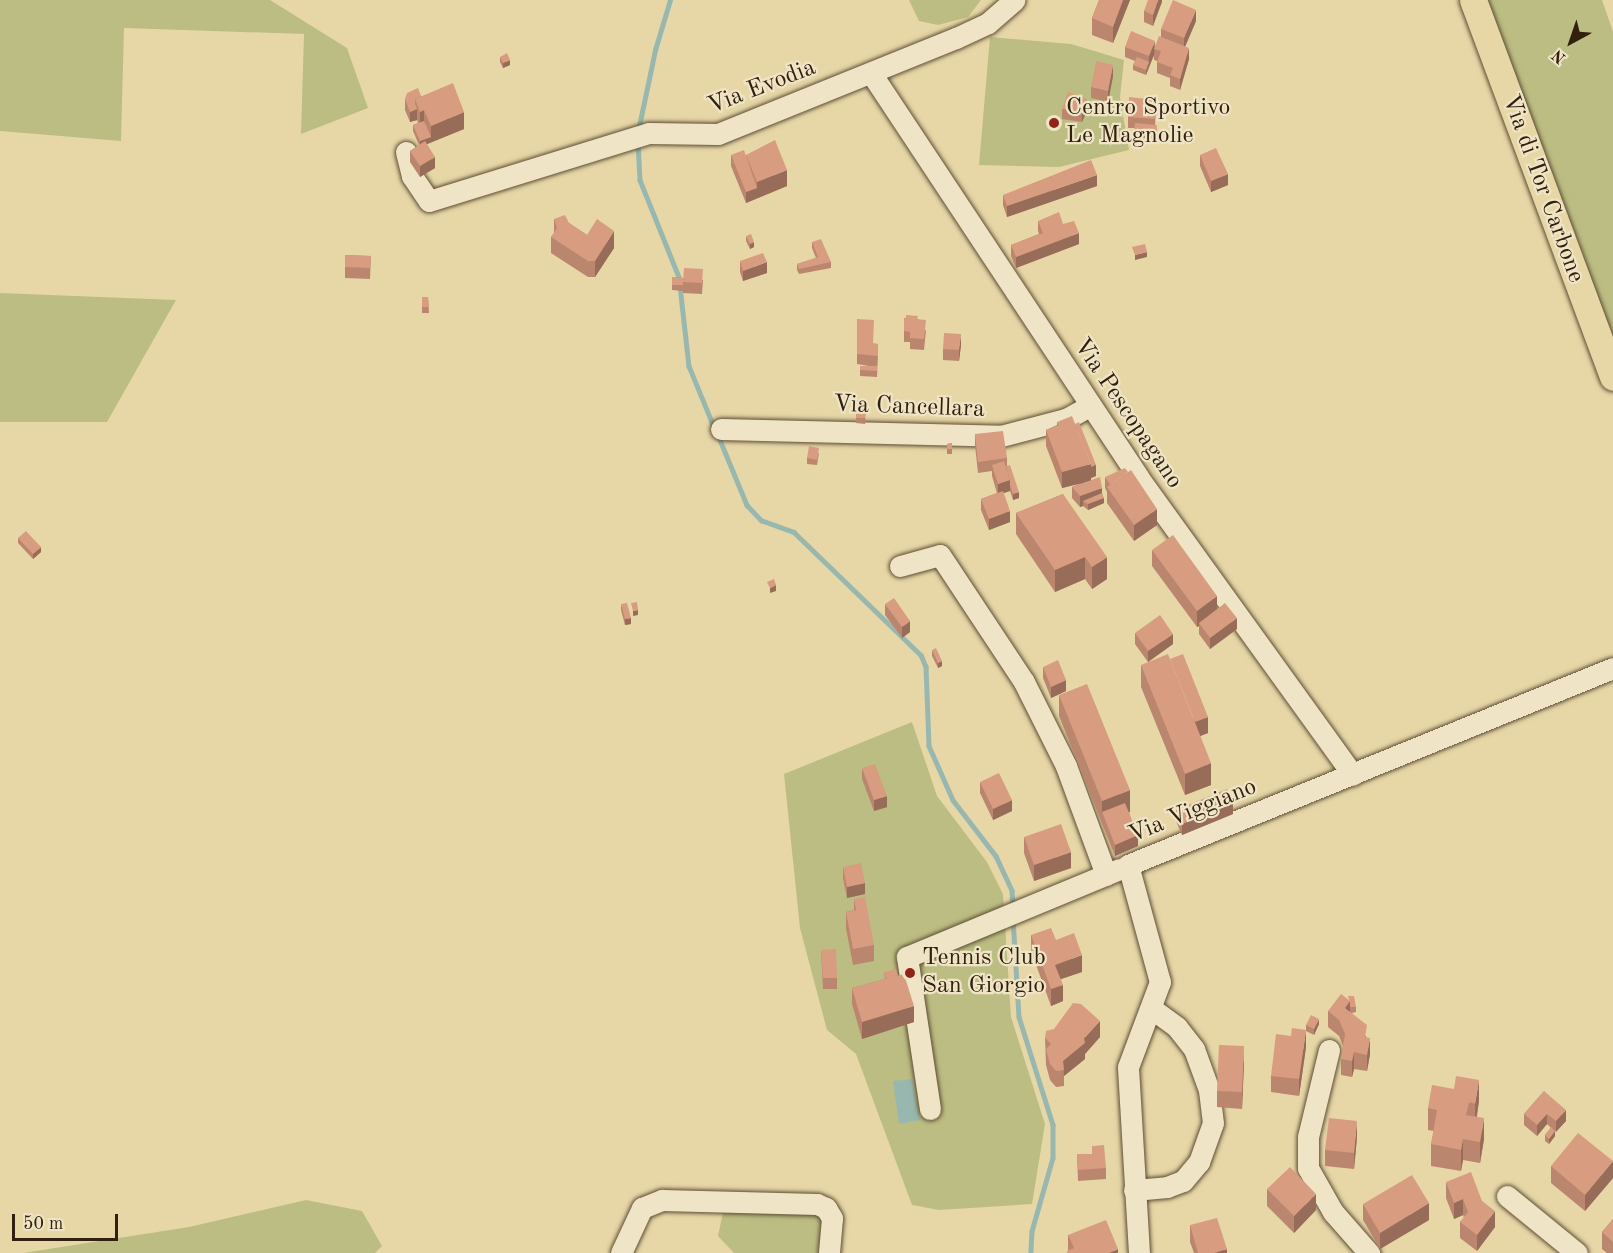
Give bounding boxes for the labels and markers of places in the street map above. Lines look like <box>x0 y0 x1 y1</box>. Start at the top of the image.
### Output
place label: Centro Sportivo Le Magnolie <box>1066 95 1230 151</box>
marker: Centro Sportivo Le Magnolie <box>1047 116 1061 130</box>
place label: Tennis Club San Giorgio <box>922 945 1046 1001</box>
marker: Tennis Club San Giorgio <box>903 966 917 980</box>

